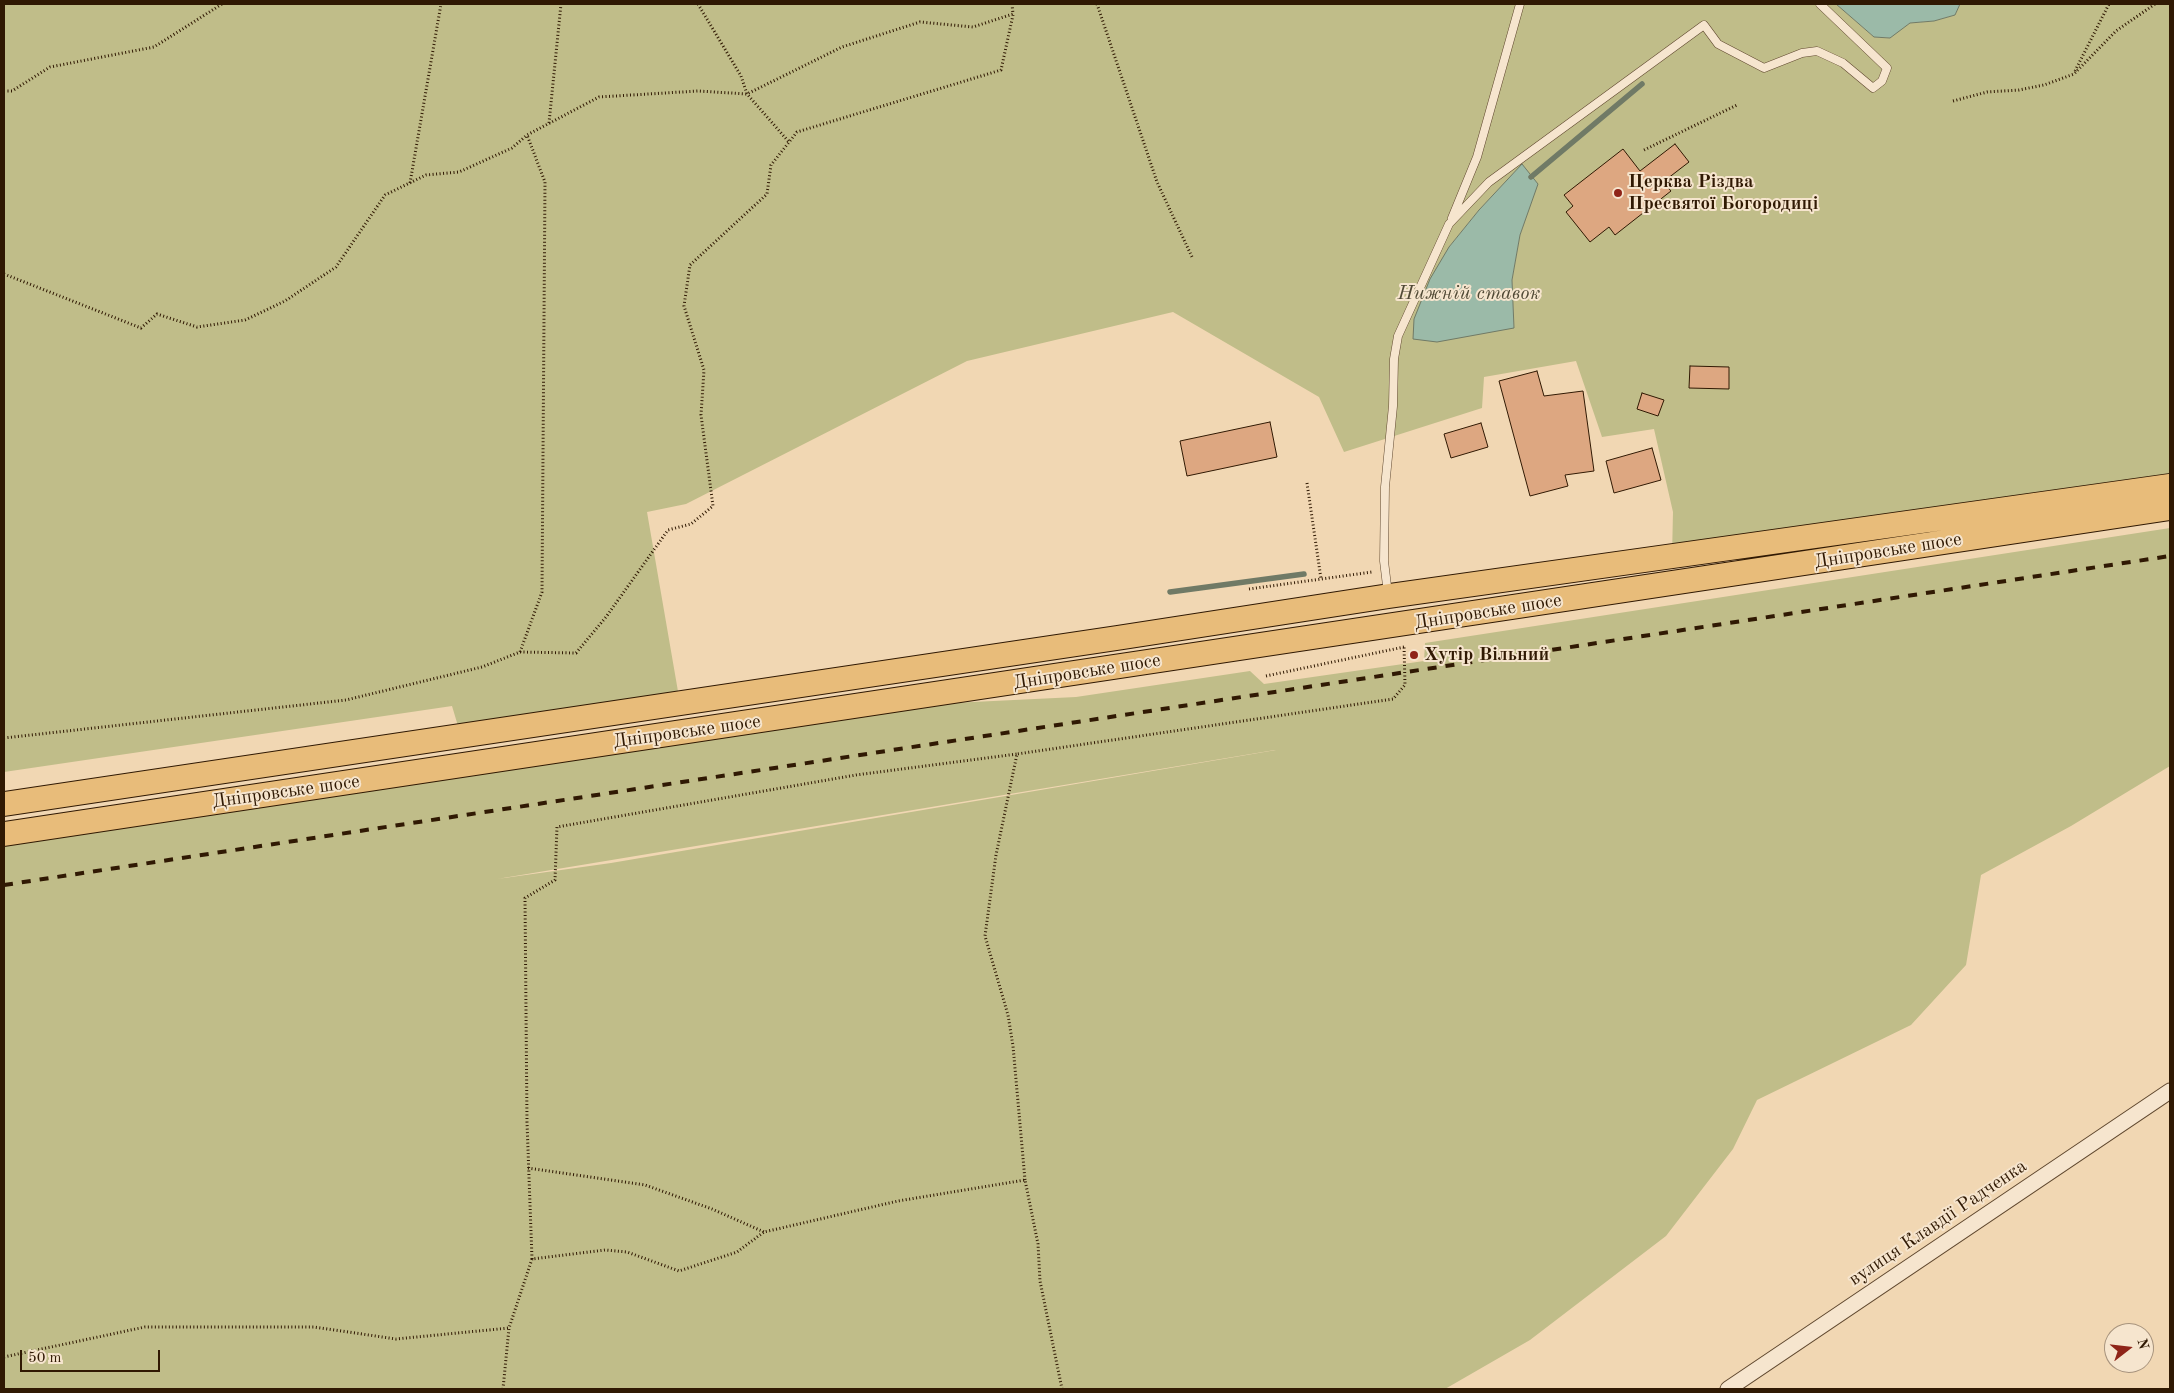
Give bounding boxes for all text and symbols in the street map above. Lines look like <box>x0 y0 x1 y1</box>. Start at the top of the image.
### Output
place label: Церква Різдва Пресвятої Богородиці <box>1628 171 1818 215</box>
marker: Церква Різдва Пресвятої Богородиці <box>1612 187 1624 199</box>
water label: Нижній ставок <box>1398 282 1540 306</box>
street label: Дніпровське шосе <box>1813 528 1963 574</box>
street label: Дніпровське шосе <box>1413 589 1563 635</box>
place label: Хутір Вільний <box>1424 644 1549 666</box>
street label: Дніпровське шосе <box>1012 649 1162 695</box>
marker: Хутір Вільний <box>1408 649 1420 661</box>
street label: Дніпровське шосе <box>612 710 762 754</box>
street label: Дніпровське шосе <box>211 770 361 814</box>
street label: вулиця Клавдії Радченка <box>1845 1155 2031 1291</box>
north arrow <box>2104 1323 2154 1373</box>
text: N <box>2134 1337 2151 1351</box>
scale bar <box>22 1340 162 1372</box>
text: 50 m <box>28 1351 62 1366</box>

